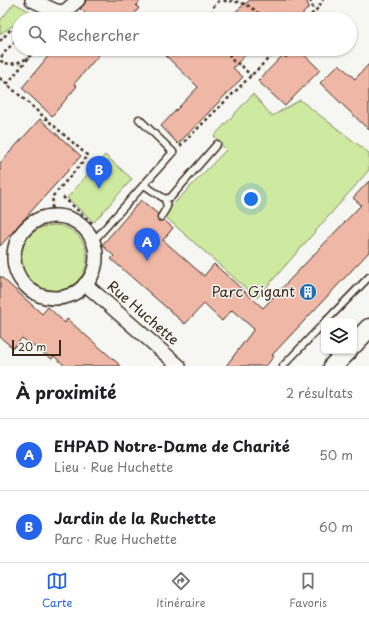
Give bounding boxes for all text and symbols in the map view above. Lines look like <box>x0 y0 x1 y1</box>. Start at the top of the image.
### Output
search box <box>12 12 357 56</box>
icon: search <box>26 23 48 45</box>
text: Rechercher <box>58 23 139 46</box>
pin: B <box>86 156 112 189</box>
your location <box>241 189 261 209</box>
pin: A <box>134 228 160 261</box>
street label: Rue Huchette <box>103 276 184 350</box>
place label: Parc Gigant <box>211 281 295 302</box>
building icon: Parc Gigant <box>298 282 318 302</box>
map controls <box>321 318 357 354</box>
button: layers <box>321 318 357 354</box>
scale bar <box>12 338 61 357</box>
text: 20 m <box>18 338 46 355</box>
text: À proximité <box>16 379 116 405</box>
text: 2 résultats <box>286 383 353 402</box>
text: EHPAD Notre-Dame de Charité <box>54 434 290 457</box>
text: A <box>24 445 34 464</box>
text: 50 m <box>319 445 353 464</box>
text: Lieu · Rue Huchette <box>54 457 173 476</box>
text: Jardin de la Ruchette <box>54 506 216 529</box>
text: B <box>25 517 33 536</box>
text: 60 m <box>319 517 353 536</box>
text: Parc · Rue Huchette <box>54 529 177 548</box>
tab: Carte <box>42 570 72 611</box>
tab: Itinéraire <box>156 570 206 611</box>
tab: Favoris <box>289 570 327 611</box>

